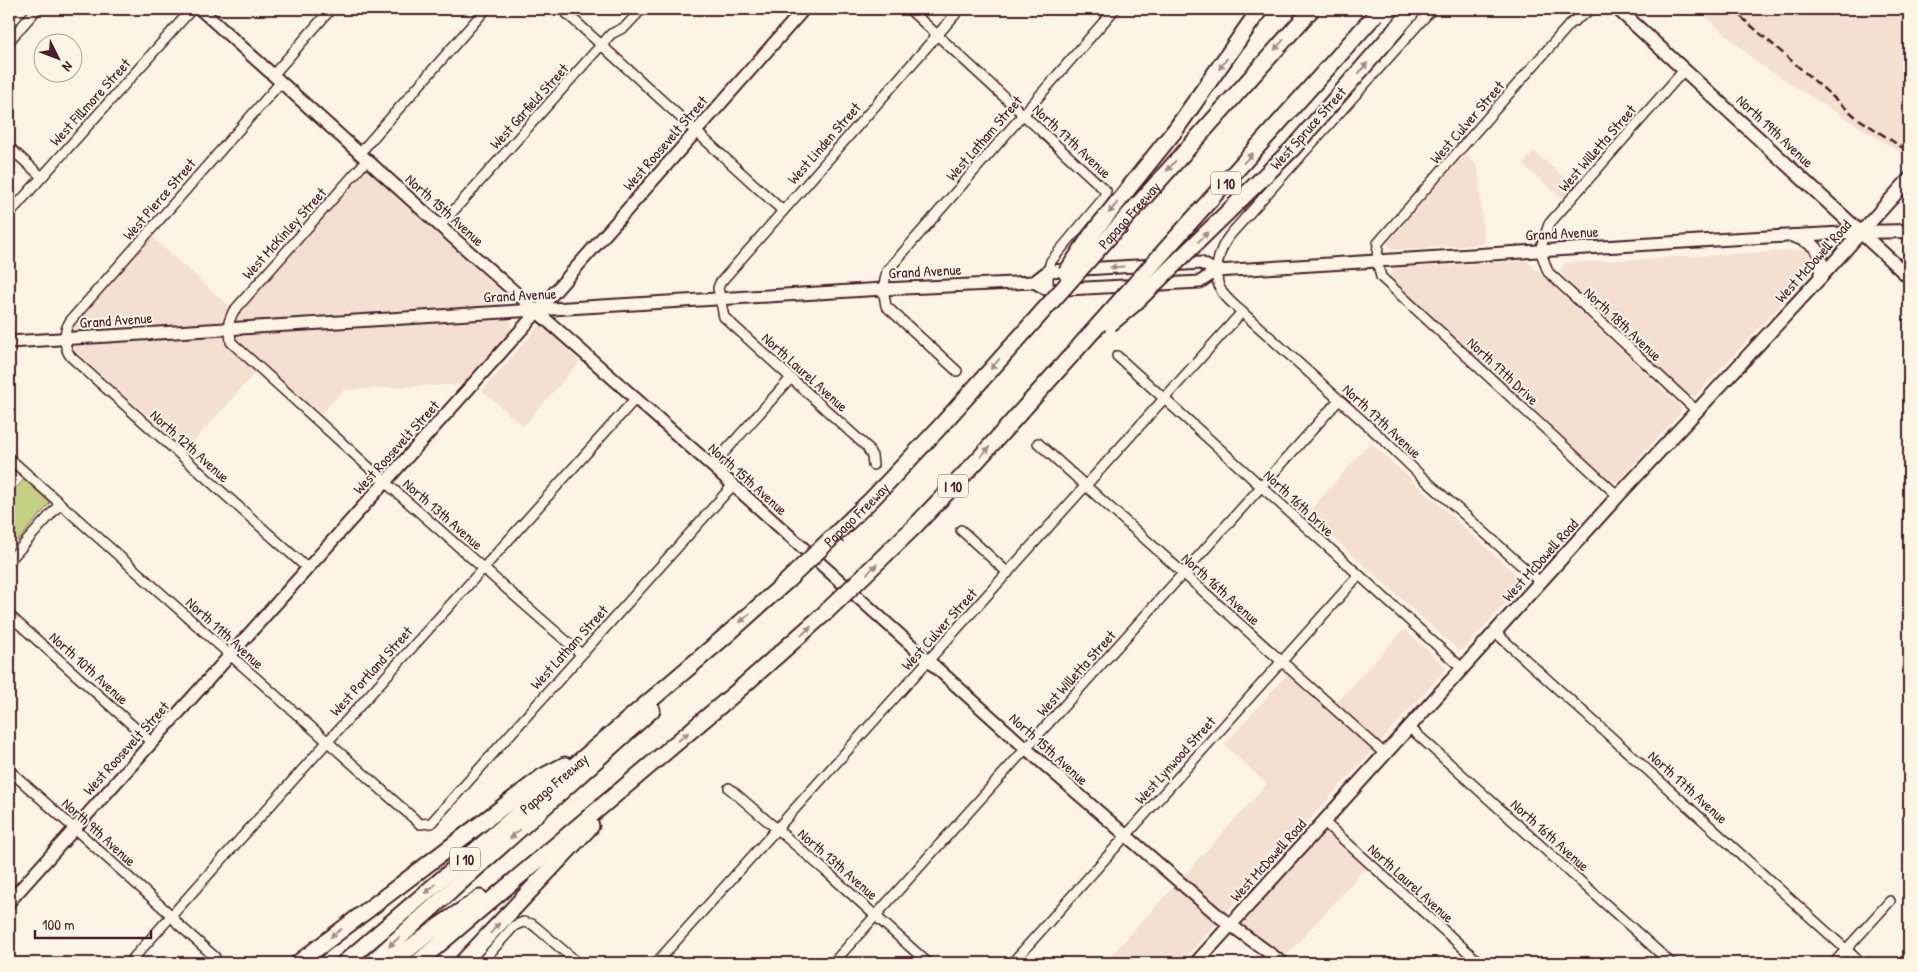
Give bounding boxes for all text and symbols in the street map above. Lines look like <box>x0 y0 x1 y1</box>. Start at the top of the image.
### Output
north arrow <box>32 32 82 82</box>
one-way arrow <box>1273 39 1285 51</box>
street label: West Fillmore Street <box>45 53 136 150</box>
one-way arrow <box>1218 57 1228 70</box>
text: N <box>58 58 78 77</box>
street label: West Garfield Street <box>485 58 574 153</box>
one-way arrow <box>1357 62 1368 75</box>
street label: West Culver Street <box>1425 75 1510 168</box>
street label: West Spruce Street <box>1265 81 1351 174</box>
street label: West Roosevelt Street <box>618 90 713 195</box>
street label: West Latham Street <box>941 90 1028 185</box>
street label: North 19th Avenue <box>1732 90 1818 172</box>
street label: West Linden Street <box>783 97 866 188</box>
street label: North 17th Avenue <box>1028 99 1116 183</box>
street label: West Willetta Street <box>1553 99 1641 196</box>
one-way arrow <box>1242 152 1253 165</box>
street label: West Pierce Street <box>118 153 201 244</box>
one-way arrow <box>1165 160 1177 172</box>
street label: North 15th Avenue <box>401 169 489 251</box>
road number: I 10 <box>1211 172 1241 194</box>
street label: Papago Freeway <box>1093 176 1164 253</box>
street label: West McKinley Street <box>237 182 332 284</box>
one-way arrow <box>1108 201 1119 214</box>
street label: West McDowell Road <box>1770 215 1856 307</box>
street label: Grand Avenue <box>1525 221 1599 245</box>
one-way arrow <box>1196 231 1208 243</box>
street label: Grand Avenue <box>888 259 962 283</box>
one-way arrow <box>1109 264 1125 272</box>
street label: North 18th Avenue <box>1579 282 1667 366</box>
street label: Grand Avenue <box>483 283 557 307</box>
street label: Grand Avenue <box>79 307 153 333</box>
street label: North Laurel Avenue <box>757 328 853 416</box>
street label: North 17th Drive <box>1463 332 1543 410</box>
one-way arrow <box>990 357 1001 370</box>
street label: North 17th Avenue <box>1338 379 1426 463</box>
street label: West Roosevelt Street <box>348 395 444 499</box>
street label: North 12th Avenue <box>146 405 234 487</box>
street label: North 15th Avenue <box>704 438 792 520</box>
one-way arrow <box>979 447 991 459</box>
street label: North 16th Drive <box>1259 465 1339 541</box>
street label: North 13th Avenue <box>398 473 488 555</box>
road number: I 10 <box>938 474 968 498</box>
street label: Papago Freeway <box>819 477 893 551</box>
street label: West McDowell Road <box>1497 514 1583 606</box>
street label: North 16th Avenue <box>1177 548 1265 630</box>
one-way arrow <box>866 563 878 575</box>
street label: West Culver Street <box>896 583 982 675</box>
street label: North 11th Avenue <box>181 592 269 674</box>
street label: West Latham Street <box>525 600 613 694</box>
one-way arrow <box>738 613 751 624</box>
street label: West Portland Street <box>325 621 418 721</box>
one-way arrow <box>799 625 812 636</box>
street label: West Willetta Street <box>1032 625 1121 721</box>
street label: North 10th Avenue <box>45 627 133 709</box>
street label: West Roosevelt Street <box>78 696 174 800</box>
street label: North 15th Avenue <box>1005 708 1093 790</box>
street label: West Lynwood Street <box>1130 711 1221 808</box>
one-way arrow <box>677 732 689 743</box>
street label: North 17th Avenue <box>1644 746 1732 828</box>
street label: Papago Freeway <box>515 748 592 819</box>
street label: North 9th Avenue <box>57 793 141 871</box>
street label: North 16th Avenue <box>1506 794 1594 876</box>
street label: West McDowell Road <box>1225 814 1311 906</box>
street label: North 13th Avenue <box>793 823 883 905</box>
one-way arrow <box>510 828 522 840</box>
street label: North Laurel Avenue <box>1363 839 1459 927</box>
road number: I 10 <box>450 848 480 871</box>
one-way arrow <box>425 883 437 895</box>
scale bar <box>35 907 151 939</box>
text: 100 m <box>42 914 75 935</box>
one-way arrow <box>489 922 501 934</box>
one-way arrow <box>330 928 343 939</box>
one-way arrow <box>388 937 401 948</box>

